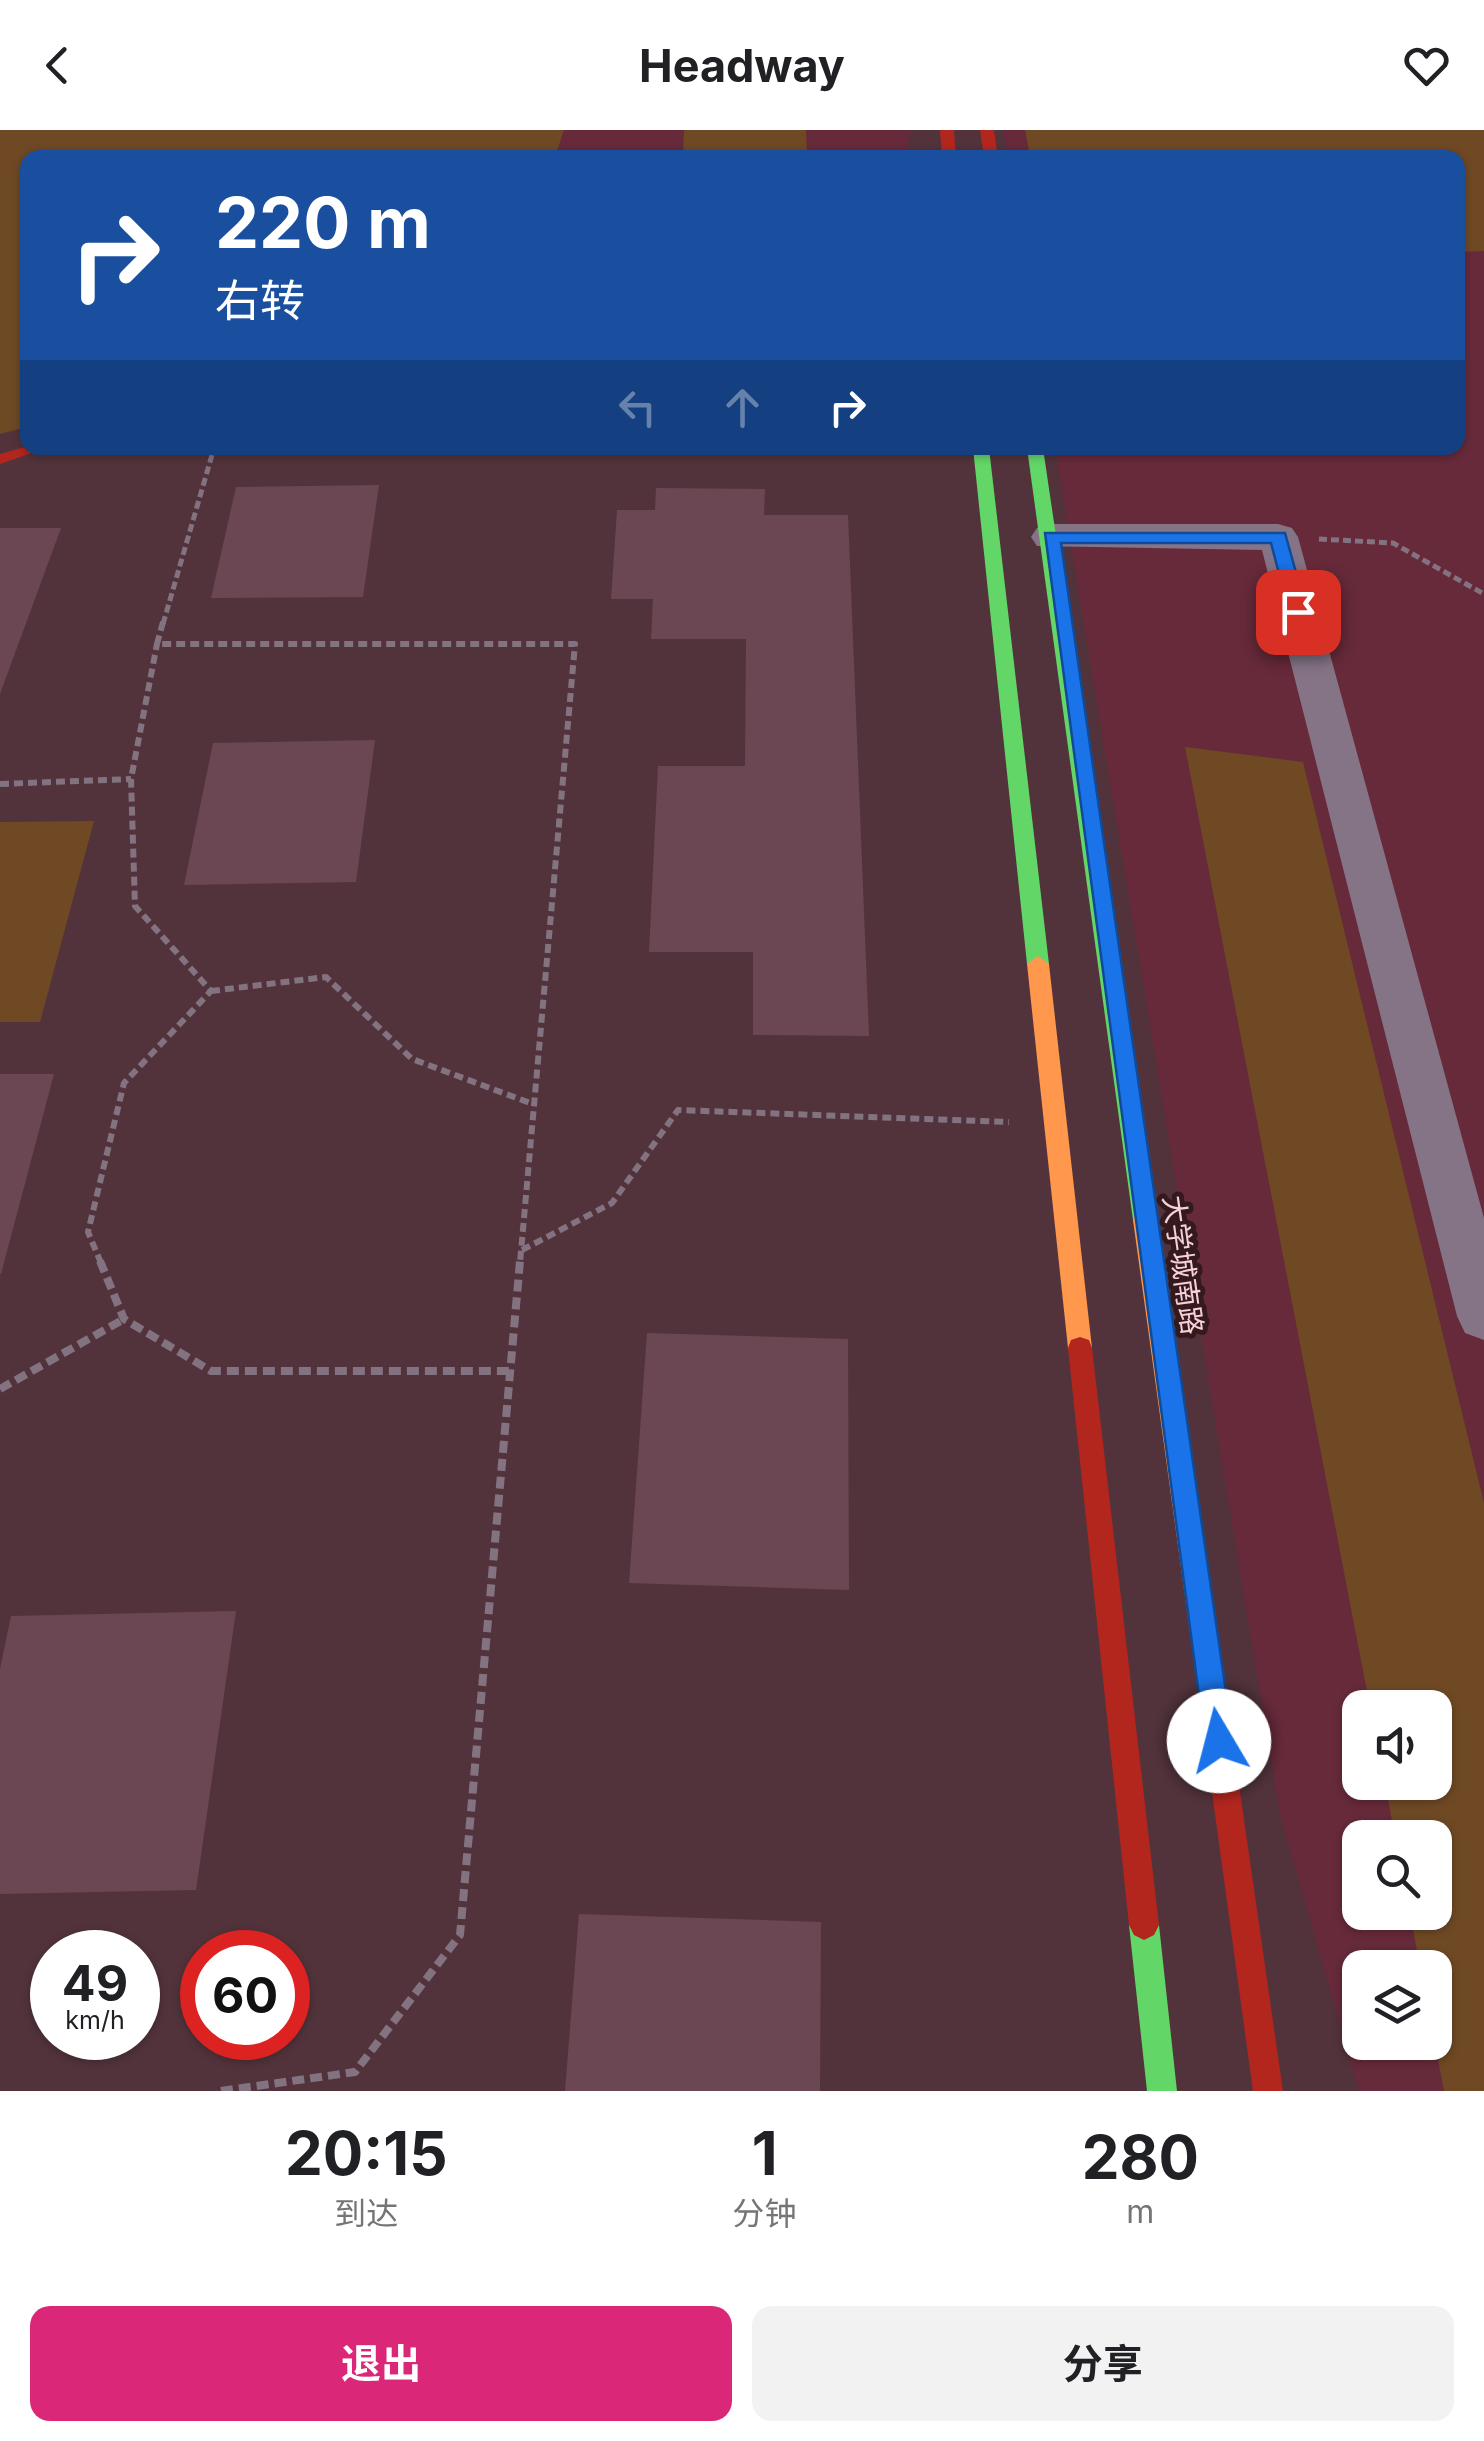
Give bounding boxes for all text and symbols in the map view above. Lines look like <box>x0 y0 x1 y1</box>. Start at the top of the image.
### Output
icon: back <box>30 38 85 93</box>
text: Headway <box>639 38 845 93</box>
icon: heart <box>1399 38 1454 93</box>
text: 220 m <box>215 180 431 265</box>
icon: right <box>50 190 180 320</box>
text: 右转 <box>215 273 305 328</box>
icon: left <box>610 380 665 435</box>
icon: ahead <box>715 380 770 435</box>
icon: right <box>820 380 875 435</box>
pin <box>1256 570 1341 655</box>
icon: arrive <box>1271 585 1326 640</box>
street label: 大学城南路 <box>1156 1193 1210 1337</box>
position arrow <box>1167 1689 1271 1793</box>
map controls <box>1342 1690 1452 2060</box>
button: sound <box>1342 1690 1452 1800</box>
button: search <box>1342 1820 1452 1930</box>
speed limit sign: 60 <box>180 1930 310 2060</box>
button: layers <box>1342 1950 1452 2060</box>
text: 49 <box>62 1953 128 2013</box>
text: km/h <box>65 2005 125 2035</box>
text: 20:15 <box>285 2117 448 2189</box>
text: 1 <box>752 2117 778 2189</box>
text: 280 <box>1082 2121 1199 2193</box>
text: m <box>1126 2192 1154 2231</box>
text: 到达 <box>334 2194 398 2233</box>
text: 分钟 <box>733 2194 797 2233</box>
button: 退出 <box>30 2306 732 2421</box>
button: 分享 <box>752 2306 1454 2421</box>

